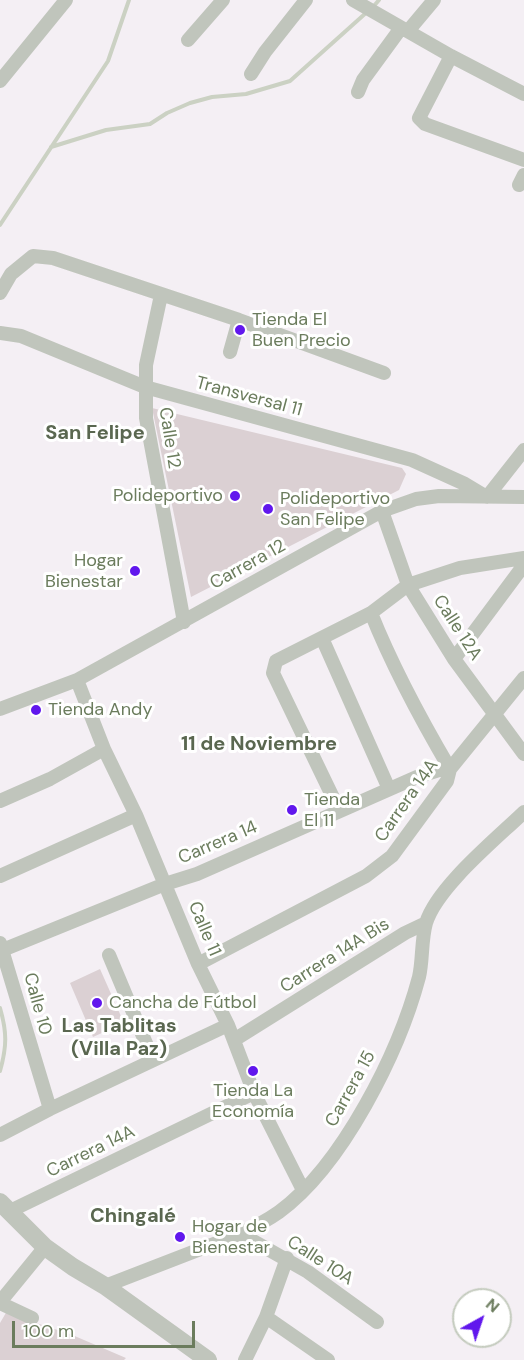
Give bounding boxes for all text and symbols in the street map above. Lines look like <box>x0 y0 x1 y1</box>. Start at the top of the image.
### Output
place label: Tienda El Buen Precio <box>252 309 351 352</box>
marker: Tienda El Buen Precio <box>233 323 247 337</box>
street label: Transversal 11 <box>193 372 305 422</box>
street label: Calle 12 <box>154 406 184 470</box>
district label: San Felipe <box>45 422 145 446</box>
place label: Polideportivo <box>113 485 223 507</box>
place label: Polideportivo San Felipe <box>280 488 390 530</box>
marker: Polideportivo <box>228 489 242 503</box>
marker: Polideportivo San Felipe <box>261 502 275 516</box>
street label: Carrera 12 <box>206 535 290 595</box>
place label: Hogar Bienestar <box>45 550 123 592</box>
marker: Hogar Bienestar <box>128 564 142 578</box>
street label: Calle 12A <box>428 591 486 665</box>
place label: Tienda Andy <box>48 699 152 721</box>
marker: Tienda Andy <box>29 703 43 717</box>
district label: 11 de Noviembre <box>181 733 337 757</box>
street label: Carrera 14A <box>371 756 443 846</box>
place label: Tienda El 11 <box>304 789 360 832</box>
marker: Tienda El 11 <box>285 803 299 817</box>
street label: Carrera 14 <box>175 817 261 869</box>
street label: Calle 11 <box>183 899 225 959</box>
street label: Carrera 14A Bis <box>276 914 394 998</box>
street label: Calle 10 <box>18 970 56 1038</box>
place label: Cancha de Fútbol <box>109 992 257 1014</box>
marker: Cancha de Fútbol <box>90 996 104 1010</box>
district label: Las Tablitas (Villa Paz) <box>61 1015 177 1062</box>
street label: Carrera 15 <box>321 1047 381 1131</box>
marker: Tienda La Economía <box>246 1064 260 1078</box>
place label: Tienda La Economía <box>212 1080 294 1122</box>
street label: Carrera 14A <box>43 1121 139 1183</box>
district label: Chingalé <box>90 1205 176 1229</box>
place label: Hogar de Bienestar <box>192 1216 270 1258</box>
marker: Hogar de Bienestar <box>173 1230 187 1244</box>
street label: Calle 10A <box>283 1232 357 1290</box>
north arrow <box>452 1288 512 1348</box>
text: N <box>481 1294 504 1317</box>
scale bar <box>15 1309 198 1347</box>
text: 100 m <box>23 1319 74 1343</box>

